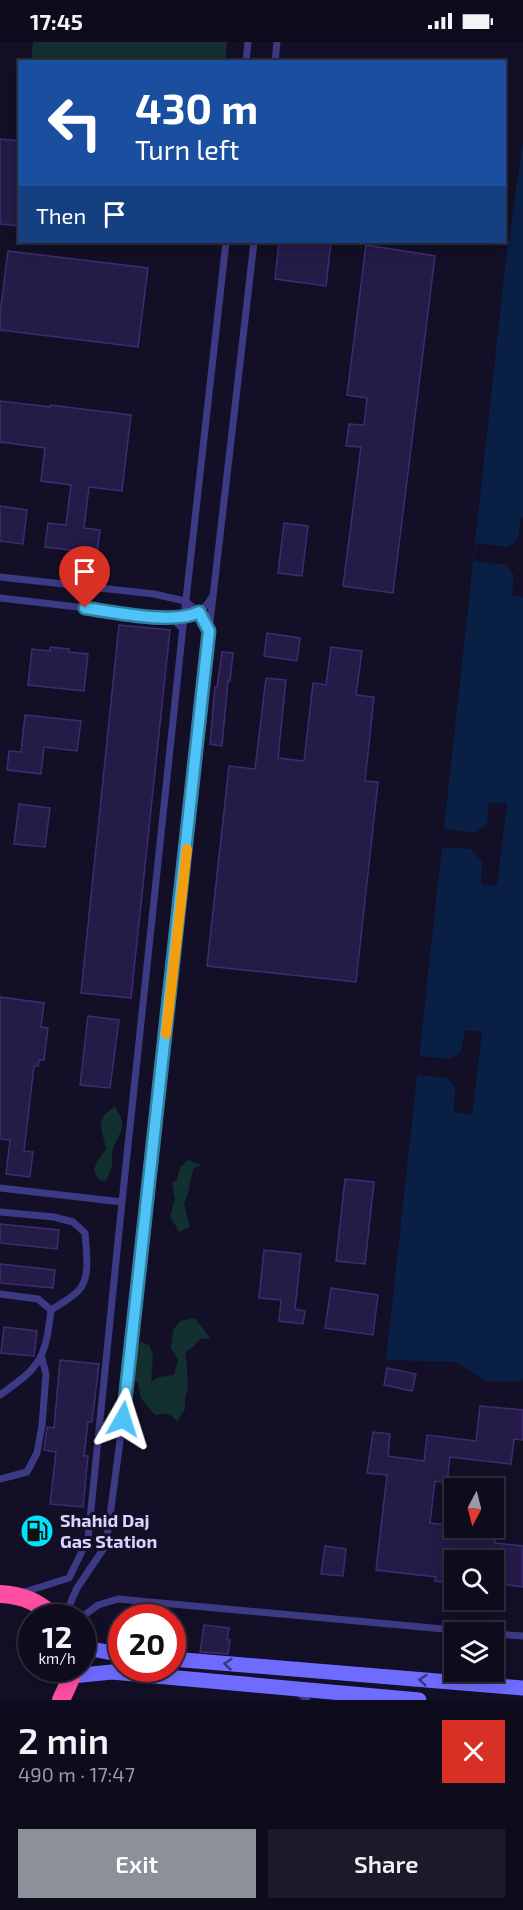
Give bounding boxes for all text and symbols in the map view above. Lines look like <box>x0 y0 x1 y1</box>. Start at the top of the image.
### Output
text: 17:45 <box>30 8 83 34</box>
text: 430 m <box>135 82 258 132</box>
icon: left <box>36 84 114 162</box>
text: Turn left <box>135 133 239 165</box>
icon: arrive <box>98 198 131 231</box>
text: Then <box>36 202 86 228</box>
pin <box>59 546 110 608</box>
icon: arrive <box>68 555 101 588</box>
position arrow <box>91 1387 155 1451</box>
north arrow <box>444 1478 504 1538</box>
map controls <box>444 1478 504 1682</box>
place label: Shahid Daj Gas Station <box>60 1509 157 1552</box>
fuel station icon: Shahid Daj Gas Station <box>19 1513 55 1549</box>
button: search <box>444 1550 504 1610</box>
speed limit sign: 20 <box>108 1604 186 1682</box>
text: 12 <box>42 1618 72 1654</box>
button: layers <box>444 1622 504 1682</box>
text: km/h <box>38 1649 76 1667</box>
one-way arrow <box>224 1658 233 1671</box>
one-way arrow <box>418 1673 427 1686</box>
text: 2 min <box>18 1718 109 1761</box>
button: close <box>442 1720 505 1783</box>
text: 490 m · 17:47 <box>18 1762 135 1786</box>
button: Exit <box>18 1829 256 1898</box>
button: Share <box>268 1829 505 1898</box>

